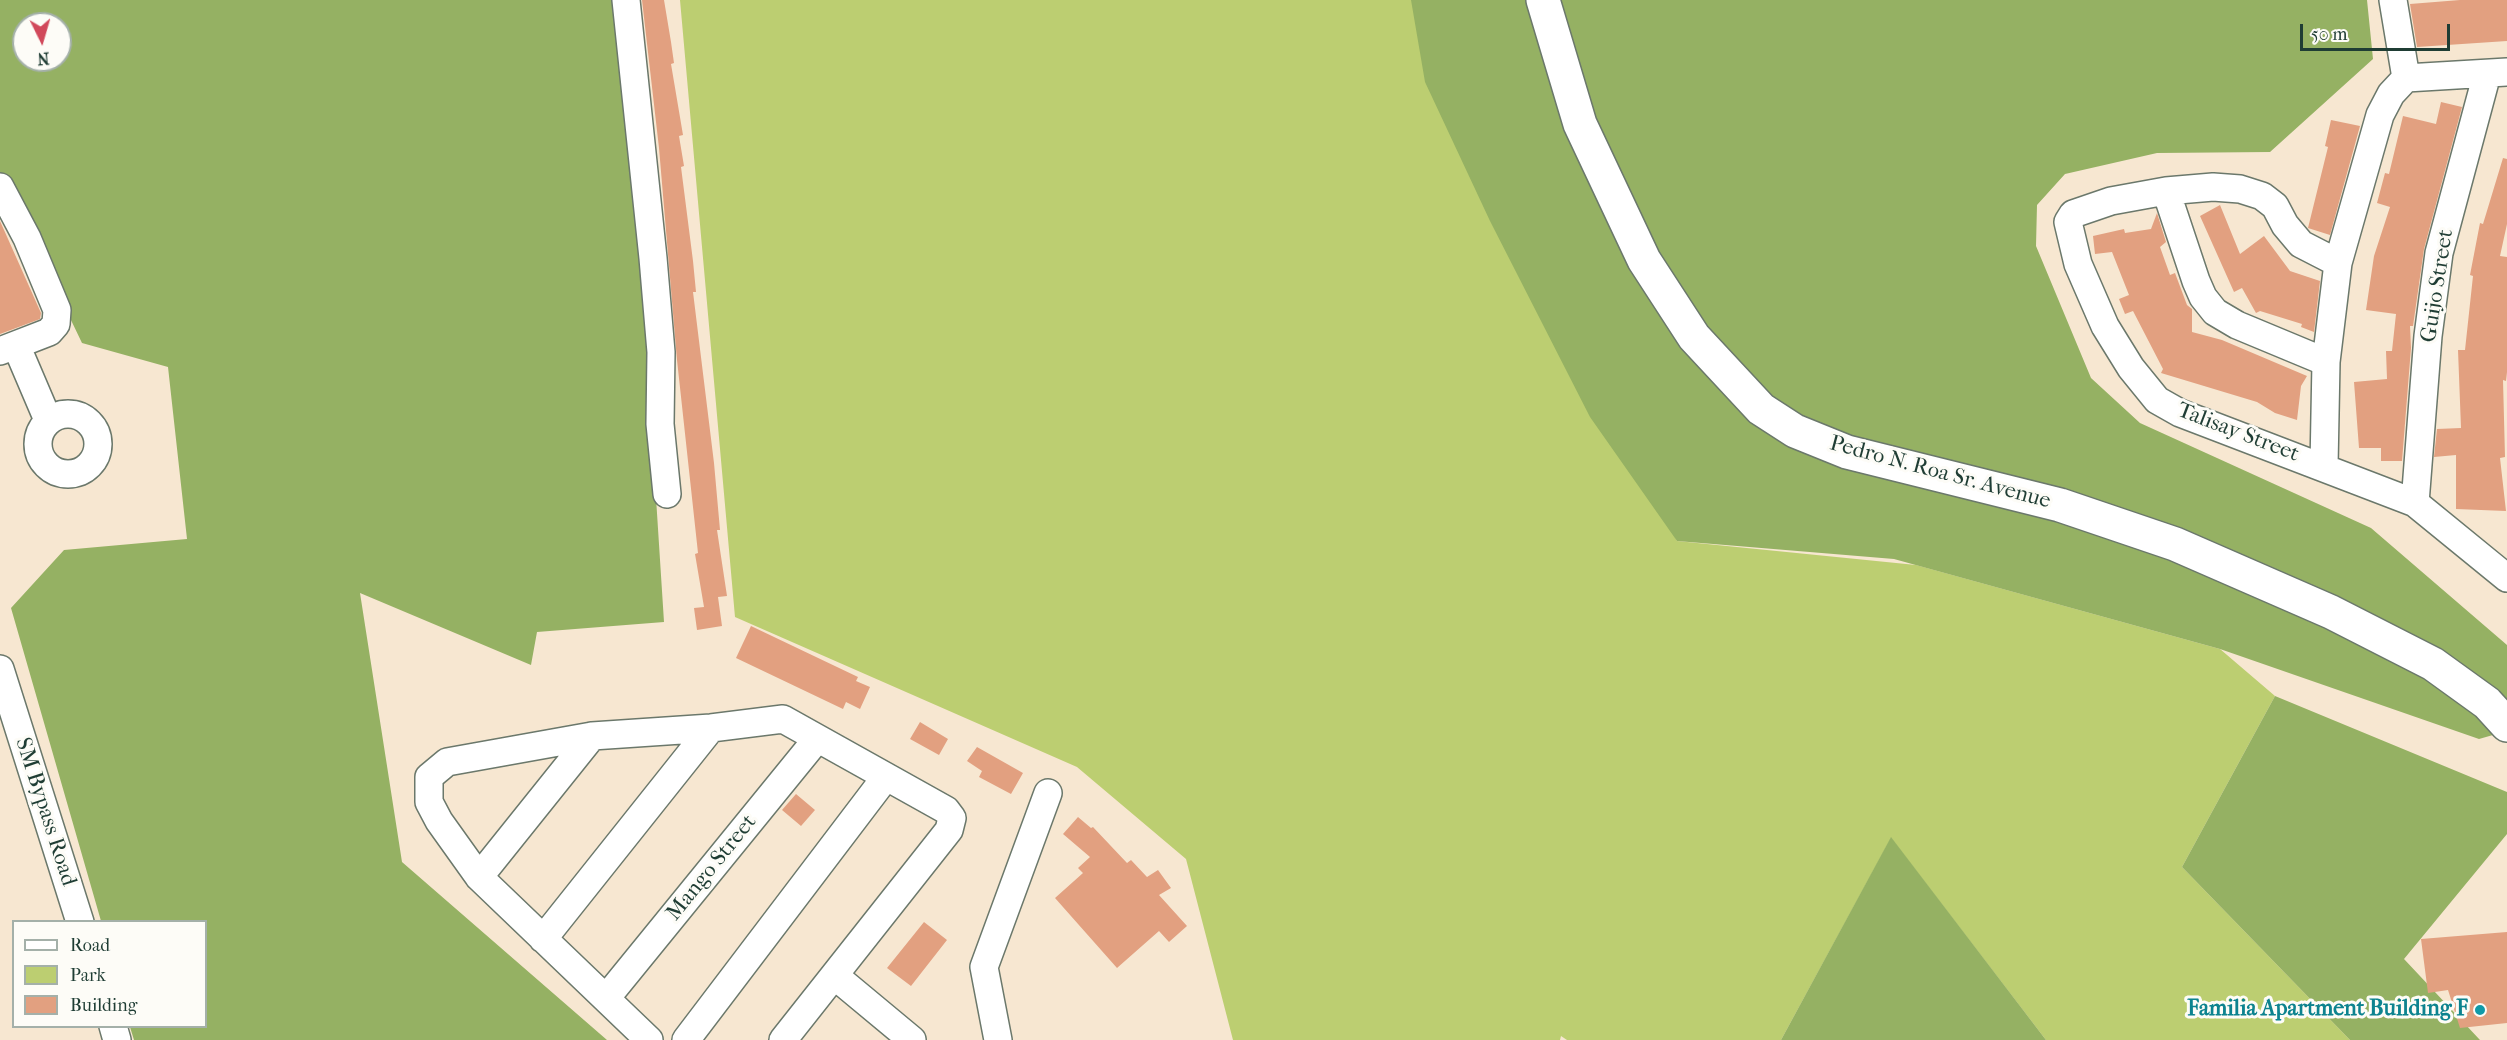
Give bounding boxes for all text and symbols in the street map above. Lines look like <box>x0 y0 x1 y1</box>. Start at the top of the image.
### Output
north arrow <box>12 12 72 72</box>
scale bar <box>2303 12 2453 50</box>
text: 50 m <box>2311 24 2347 45</box>
text: N <box>37 48 50 68</box>
street label: Guijo Street <box>2416 228 2460 344</box>
street label: Talisay Street <box>2173 398 2303 468</box>
street label: Pedro N. Roa Sr. Avenue <box>1827 431 2053 515</box>
street label: SM Bypass Road <box>9 735 81 889</box>
street label: Mango Street <box>661 810 763 926</box>
legend <box>12 920 207 1028</box>
text: Road <box>70 935 110 956</box>
text: Park <box>70 965 106 986</box>
text: Building <box>70 995 137 1016</box>
place label: Familia Apartment Building F <box>2187 997 2468 1023</box>
marker: Familia Apartment Building F <box>2473 1003 2487 1017</box>

